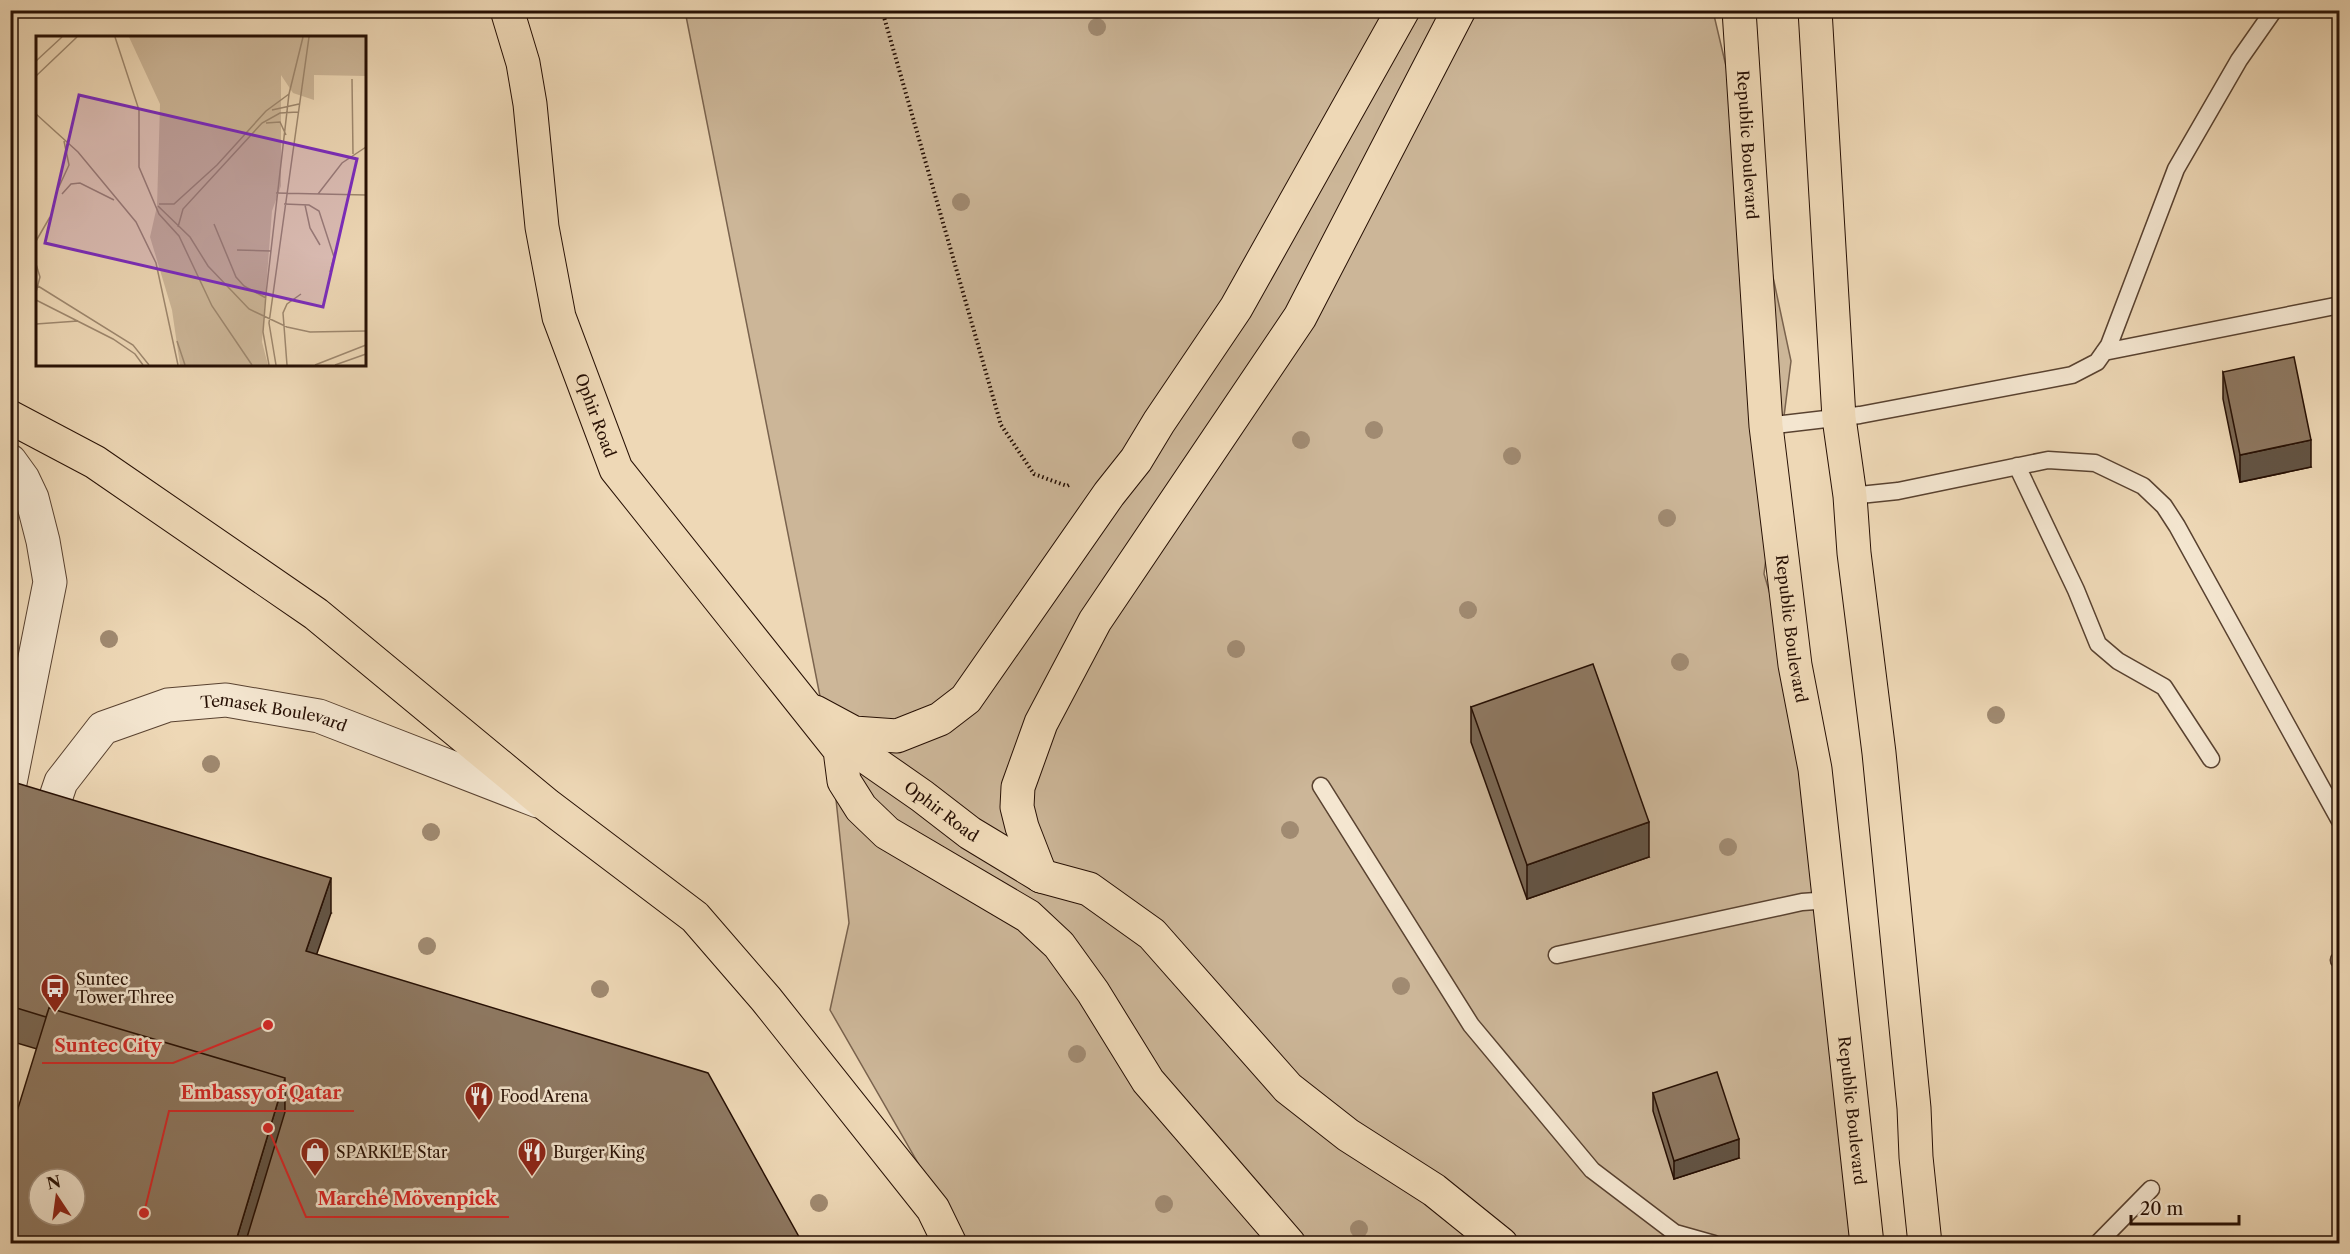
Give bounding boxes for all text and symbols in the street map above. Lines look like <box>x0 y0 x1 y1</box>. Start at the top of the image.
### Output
inset map <box>36 36 366 366</box>
street label: Republic Boulevard <box>1733 69 1763 220</box>
street label: Ophir Road <box>571 370 621 460</box>
street label: Republic Boulevard <box>1772 553 1812 705</box>
street label: Temasek Boulevard <box>200 689 350 736</box>
street label: Ophir Road <box>900 777 983 846</box>
place label: Suntec Tower Three <box>76 969 174 1007</box>
bus stop icon: Suntec Tower Three <box>39 972 71 1014</box>
callout: Suntec City <box>42 1027 173 1063</box>
text: Suntec City <box>54 1035 163 1057</box>
street label: Republic Boulevard <box>1834 1035 1870 1186</box>
callout: Embassy of Qatar <box>169 1075 354 1111</box>
restaurant icon: Food Arena <box>463 1080 495 1122</box>
text: Embassy of Qatar <box>181 1082 341 1104</box>
place label: Food Arena <box>500 1086 589 1106</box>
shop icon: SPARKLE Star <box>299 1136 331 1178</box>
restaurant icon: Burger King <box>516 1136 548 1178</box>
place label: SPARKLE Star <box>336 1142 448 1162</box>
place label: Burger King <box>553 1142 645 1162</box>
north arrow <box>27 1167 87 1227</box>
text: N <box>45 1171 63 1194</box>
callout: Marché Mövenpick <box>306 1181 509 1217</box>
text: Marché Mövenpick <box>317 1188 498 1210</box>
scale bar <box>2131 1188 2239 1226</box>
text: 20 m <box>2140 1198 2184 1220</box>

